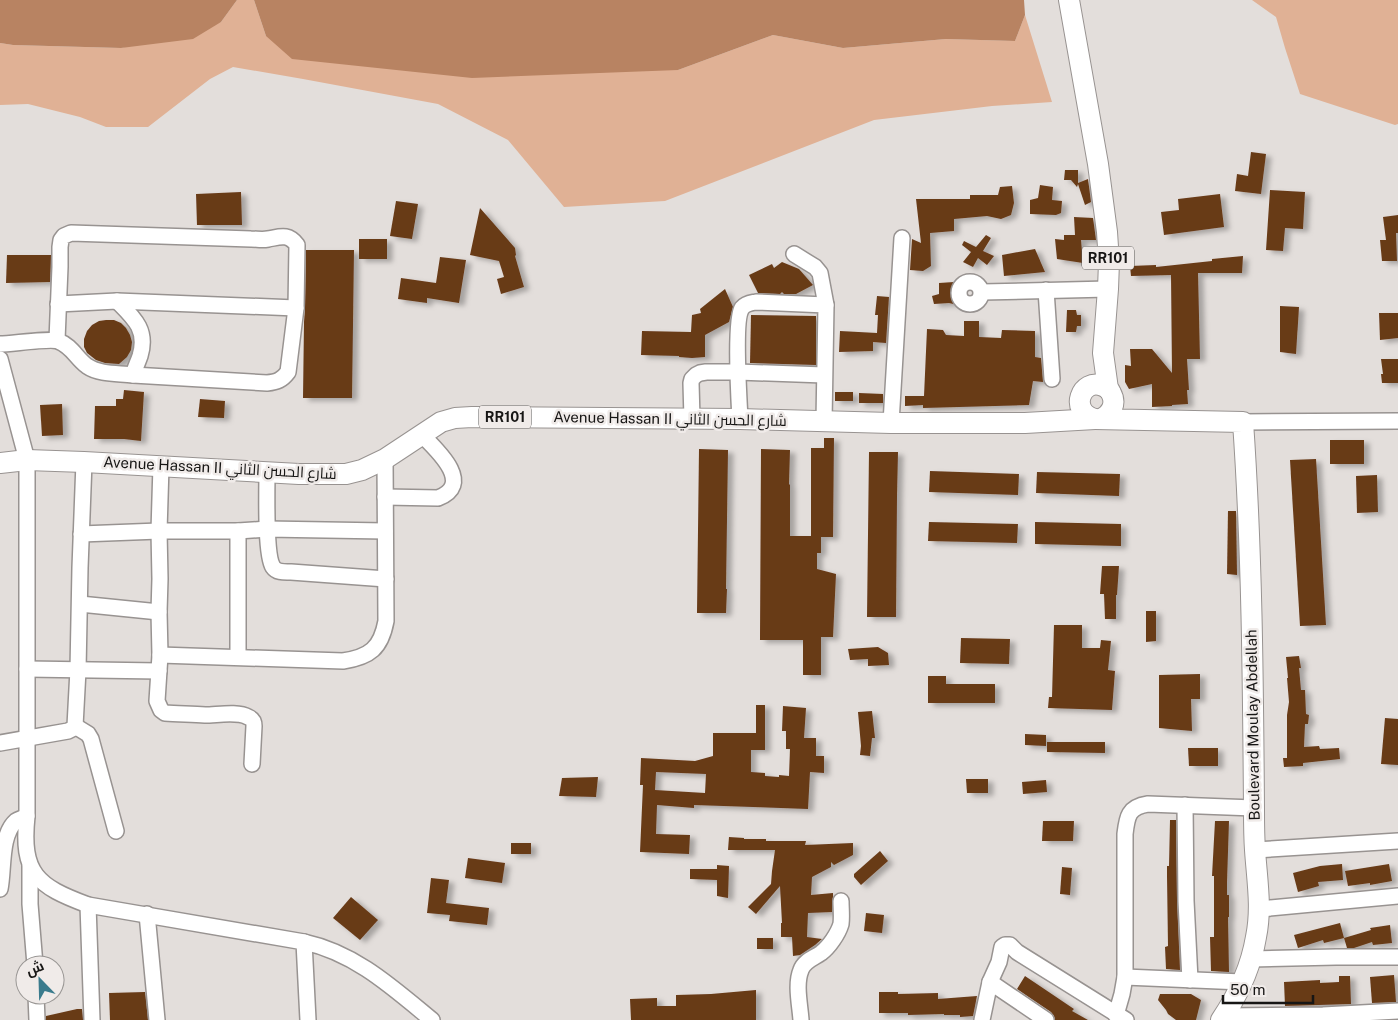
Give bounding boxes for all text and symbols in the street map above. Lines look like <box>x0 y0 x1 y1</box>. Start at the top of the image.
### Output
road number: RR101 <box>1082 247 1134 270</box>
road number: RR101 <box>479 406 531 428</box>
street label: Avenue Hassan II شارع الحسن الثاني <box>553 408 787 433</box>
street label: Avenue Hassan II شارع الحسن الثاني <box>103 453 337 486</box>
street label: Boulevard Moulay Abdellah <box>1242 629 1263 821</box>
north arrow <box>15 955 65 1005</box>
text: ش <box>24 957 47 980</box>
scale bar <box>1223 972 1313 1004</box>
text: 50 m <box>1230 981 1265 998</box>

